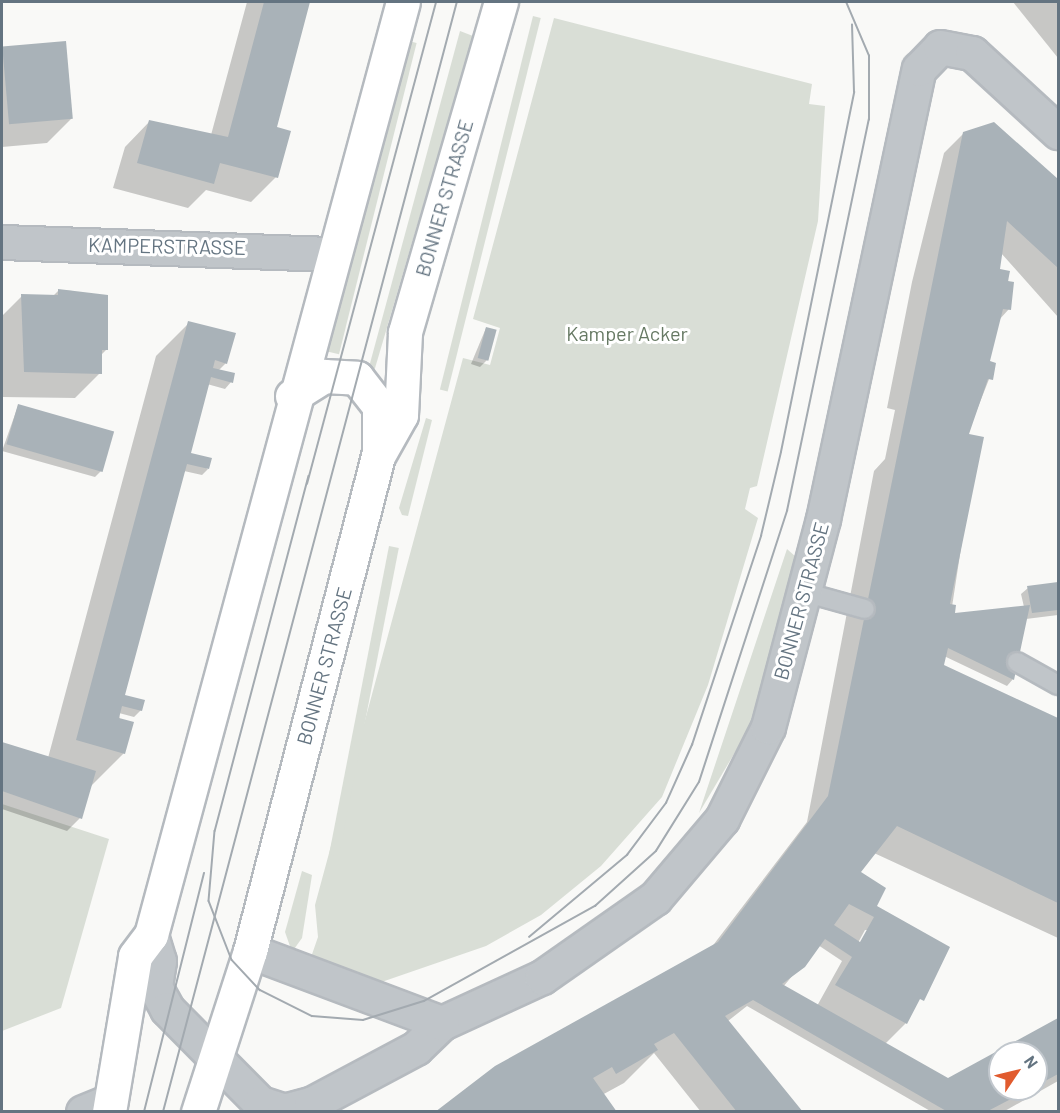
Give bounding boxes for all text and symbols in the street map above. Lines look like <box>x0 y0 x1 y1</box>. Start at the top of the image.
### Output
street label: BONNER STRASSE <box>410 117 478 279</box>
street label: KAMPERSTRASSE <box>88 233 246 259</box>
park label: Kamper Acker <box>566 321 688 345</box>
street label: BONNER STRASSE <box>768 520 834 682</box>
street label: BONNER STRASSE <box>291 585 357 747</box>
north arrow <box>988 1041 1048 1101</box>
text: N <box>1021 1052 1042 1071</box>

